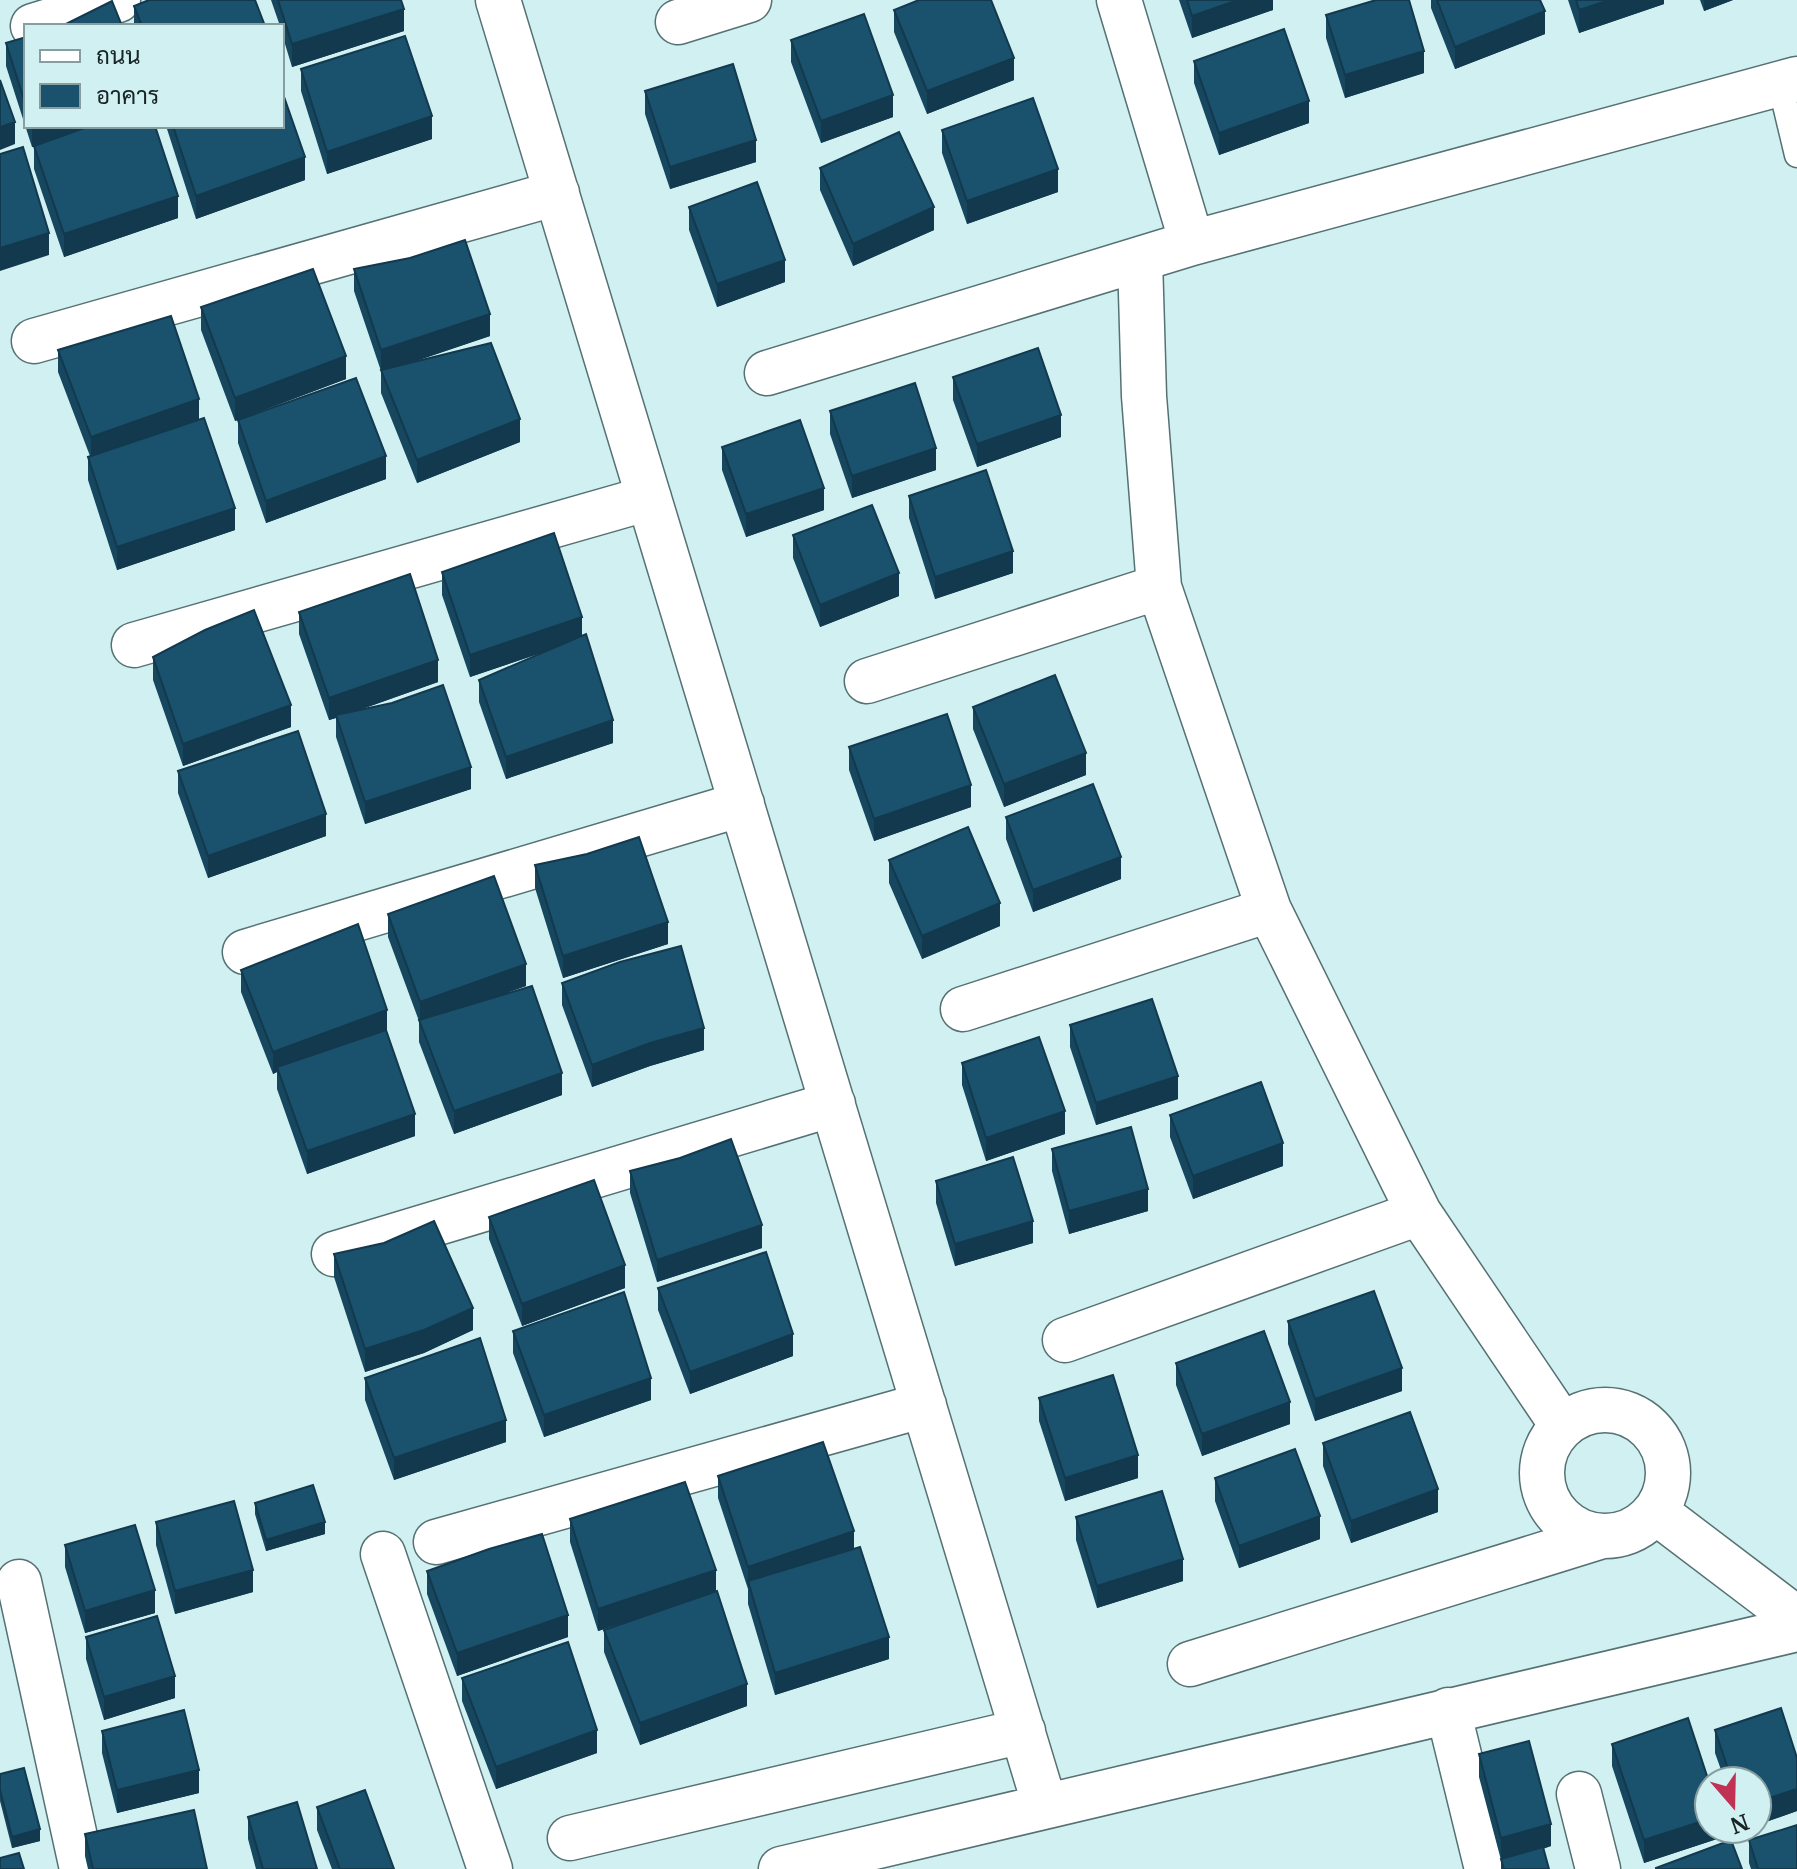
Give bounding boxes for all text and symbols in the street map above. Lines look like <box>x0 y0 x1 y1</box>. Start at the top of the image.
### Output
legend <box>24 24 284 128</box>
text: ถนน <box>96 40 141 71</box>
text: อาคาร <box>96 80 159 111</box>
north arrow <box>1693 1765 1773 1845</box>
text: N <box>1726 1808 1753 1840</box>

